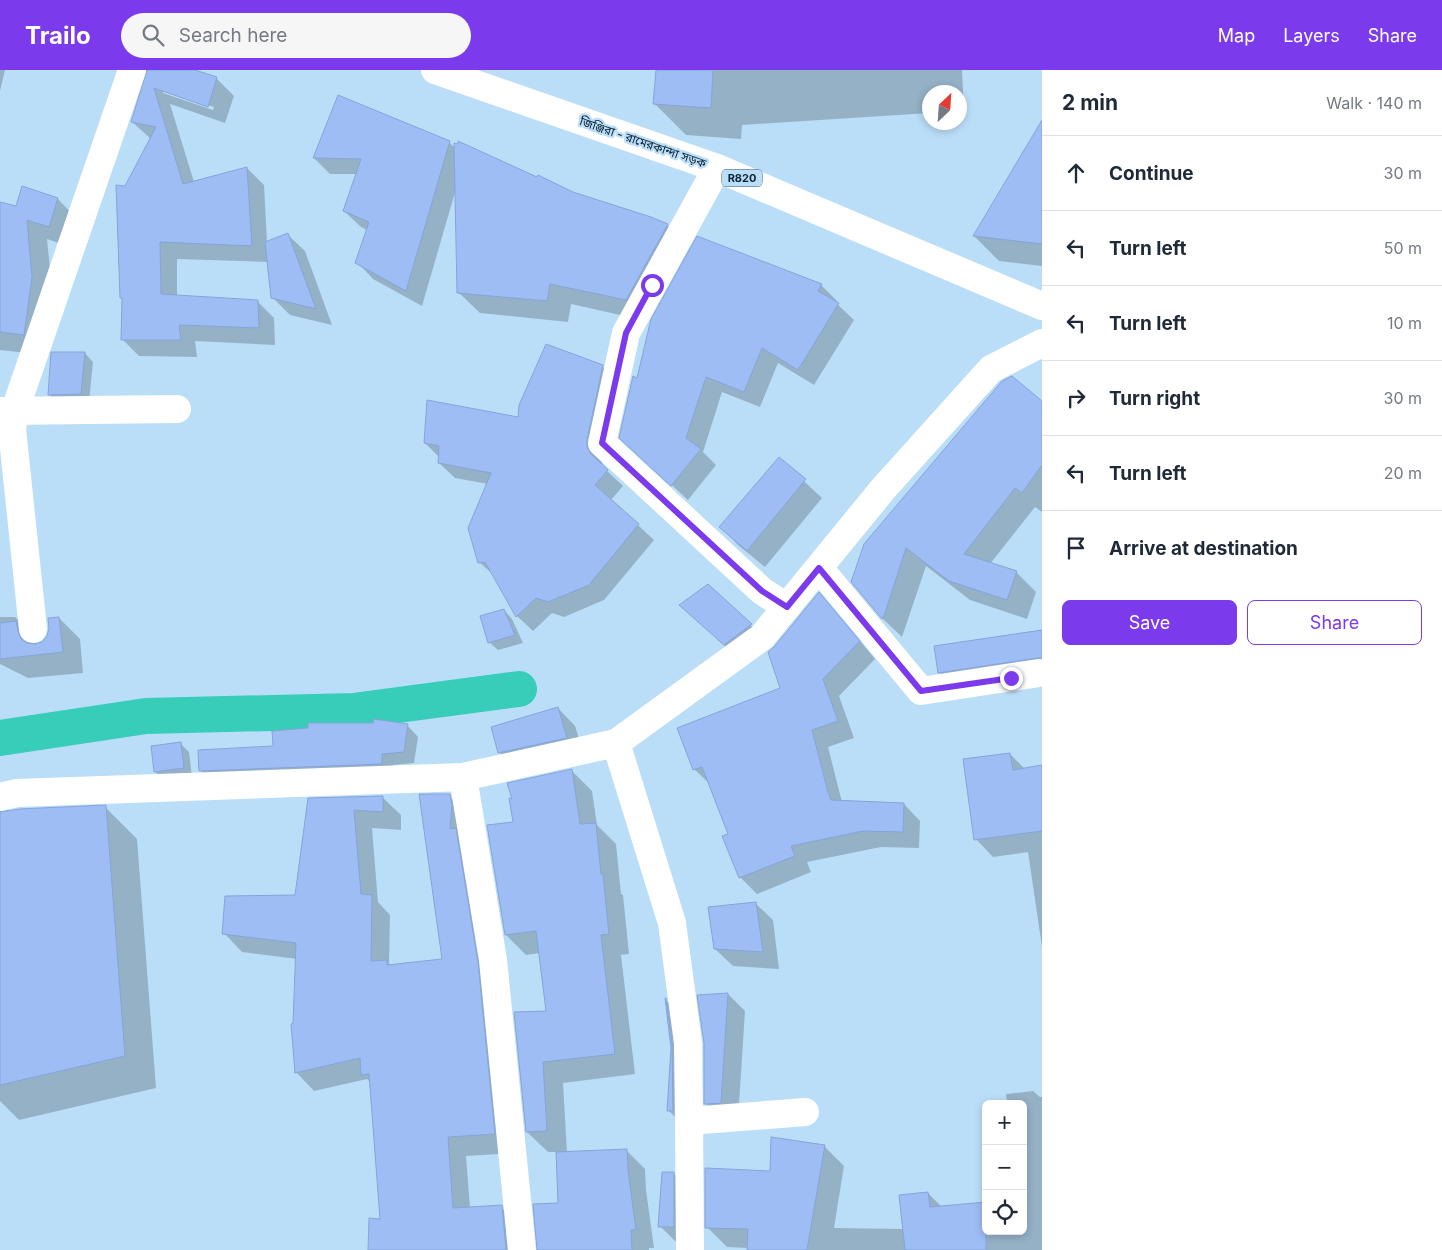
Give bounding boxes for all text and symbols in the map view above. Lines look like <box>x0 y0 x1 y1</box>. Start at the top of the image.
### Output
search box <box>121 13 471 58</box>
text: Trailo <box>25 21 91 50</box>
icon: search <box>139 21 167 49</box>
text: Search here <box>179 24 287 47</box>
text: Map <box>1218 25 1255 46</box>
text: Layers <box>1283 25 1340 46</box>
text: Share <box>1368 25 1417 46</box>
north arrow <box>922 85 967 130</box>
text: 2 min <box>1062 90 1118 115</box>
text: Walk · 140 m <box>1326 93 1422 113</box>
street label: জিঞ্জিরা - রামেরকান্দা সড়ক <box>577 113 709 171</box>
icon: ahead <box>1062 159 1090 187</box>
text: Continue <box>1109 162 1194 185</box>
text: 30 m <box>1384 163 1422 183</box>
road number: R820 <box>722 170 762 186</box>
icon: left <box>1062 234 1090 262</box>
text: Turn left <box>1109 237 1187 260</box>
text: 50 m <box>1384 238 1422 258</box>
route start <box>641 274 664 297</box>
icon: left <box>1062 309 1090 337</box>
text: Turn left <box>1109 312 1187 335</box>
text: 10 m <box>1387 313 1422 333</box>
icon: right <box>1062 384 1090 412</box>
text: Turn right <box>1109 387 1200 410</box>
text: 30 m <box>1384 388 1422 408</box>
icon: left <box>1062 459 1090 487</box>
text: Turn left <box>1109 462 1187 485</box>
text: 20 m <box>1384 463 1422 483</box>
icon: arrive <box>1062 534 1090 562</box>
text: Arrive at destination <box>1109 537 1298 560</box>
button: Save <box>1062 600 1237 645</box>
button: Share <box>1247 600 1422 645</box>
route end <box>1000 667 1023 690</box>
map controls <box>982 1100 1027 1235</box>
button: + <box>982 1100 1027 1145</box>
button: − <box>982 1145 1027 1190</box>
button: locate <box>982 1190 1027 1235</box>

